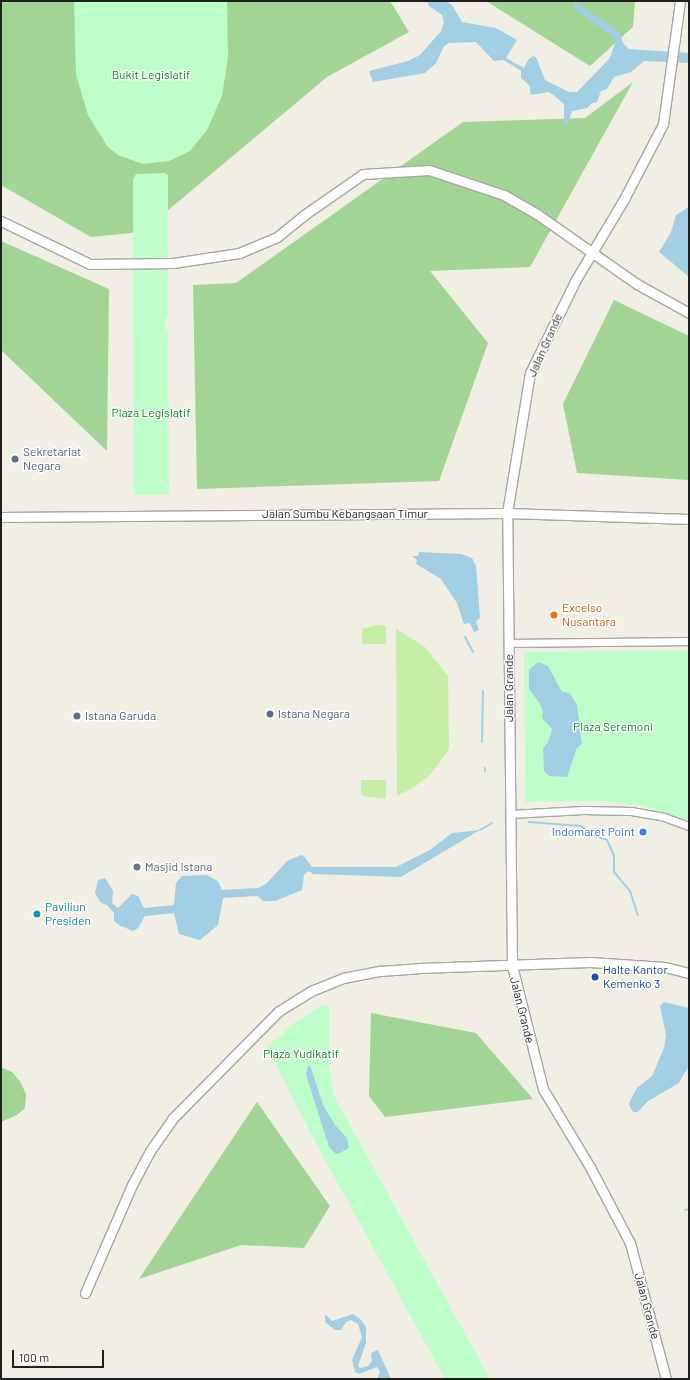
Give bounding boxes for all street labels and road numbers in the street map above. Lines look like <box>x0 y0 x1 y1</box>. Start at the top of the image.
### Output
street label: Jalan Grande <box>525 311 565 379</box>
street label: Jalan Sumbu Kebangsaan Timur <box>262 507 428 521</box>
street label: Jalan Grande <box>502 654 516 722</box>
street label: Jalan Grande <box>507 975 537 1045</box>
street label: Jalan Grande <box>631 1271 663 1341</box>

